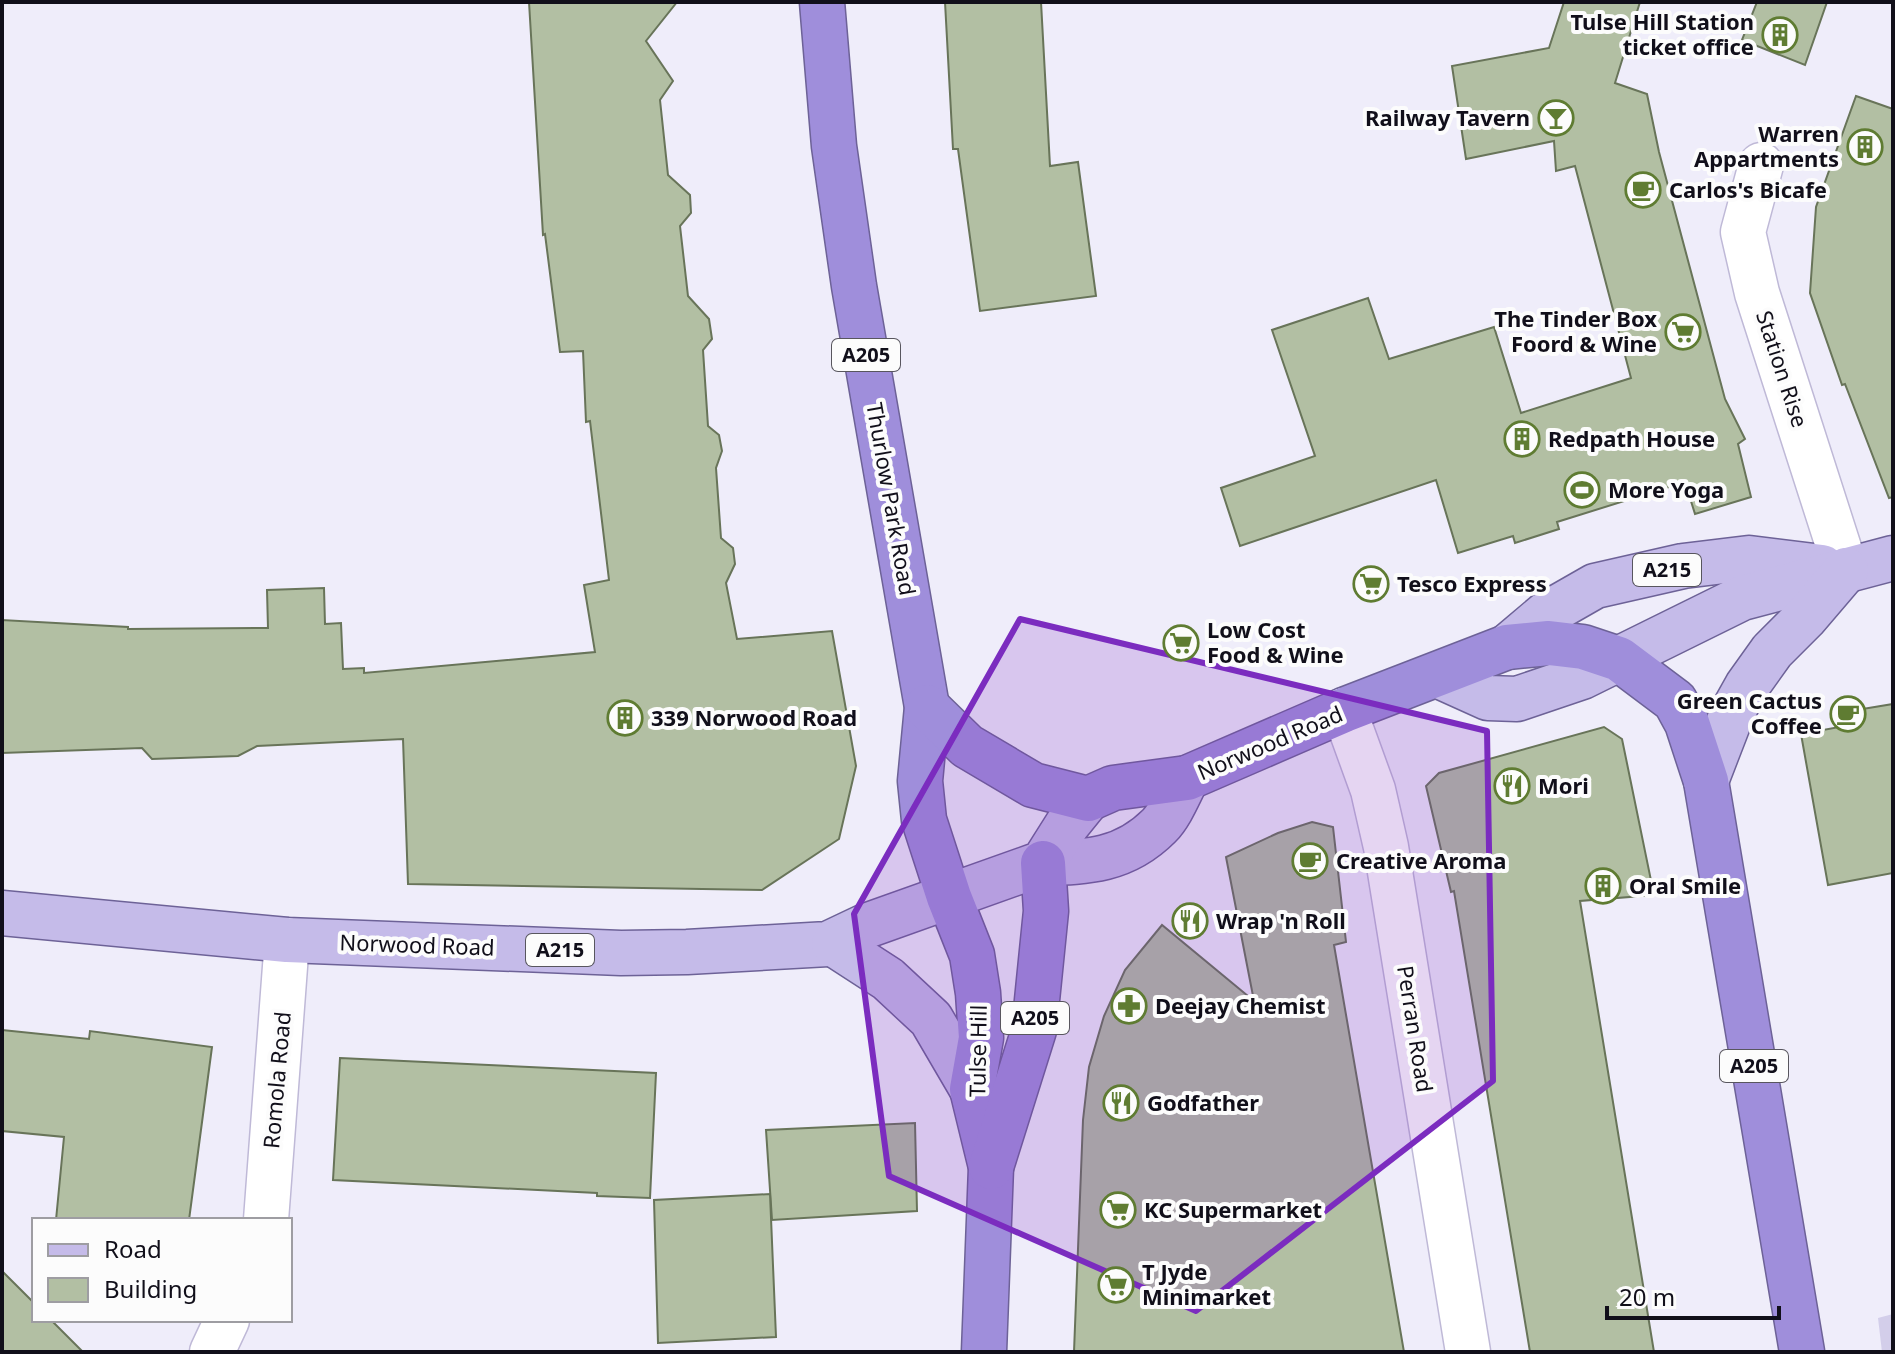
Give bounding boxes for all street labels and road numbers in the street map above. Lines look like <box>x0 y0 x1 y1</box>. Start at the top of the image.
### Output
street label: Station Rise <box>1750 307 1816 431</box>
road number: A205 <box>832 339 900 371</box>
street label: Thurlow Park Road <box>860 400 924 598</box>
road number: A215 <box>1633 554 1701 586</box>
street label: Norwood Road <box>1192 698 1347 786</box>
street label: Norwood Road <box>339 926 495 962</box>
road number: A215 <box>526 934 594 966</box>
street label: Perran Road <box>1391 963 1441 1094</box>
road number: A205 <box>1001 1002 1069 1034</box>
street label: Tulse Hill <box>961 1005 993 1097</box>
street label: Romola Road <box>255 1010 297 1150</box>
road number: A205 <box>1720 1050 1788 1082</box>

